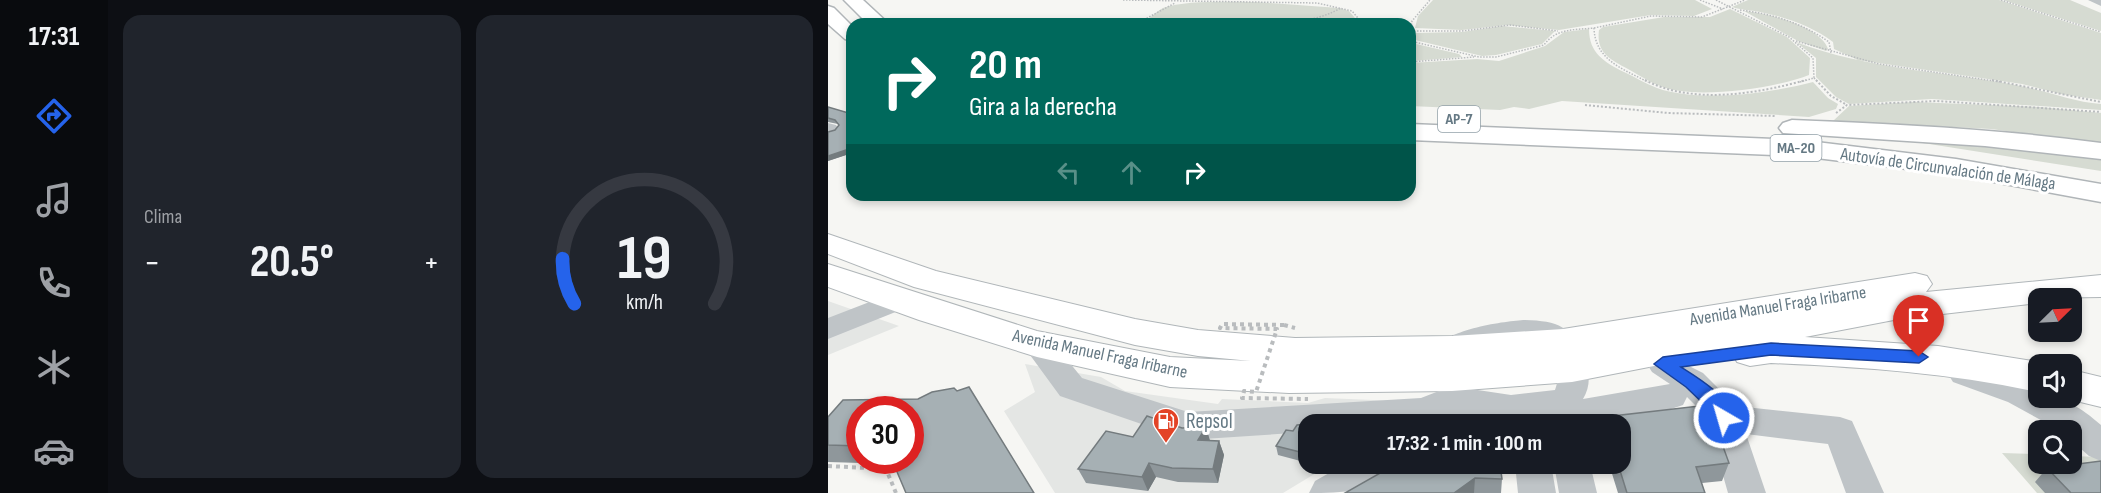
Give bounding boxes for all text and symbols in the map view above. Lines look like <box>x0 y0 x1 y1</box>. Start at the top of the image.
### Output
text: 17:31 <box>29 21 79 53</box>
text: 20 m <box>969 40 1042 91</box>
icon: right <box>870 42 948 120</box>
text: Gira a la derecha <box>969 91 1117 123</box>
icon: directions <box>33 95 75 137</box>
road number: AP-7 <box>1438 106 1480 132</box>
road number: MA-20 <box>1770 135 1822 161</box>
street label: Autovía de Circunvalación de Málaga <box>1838 143 2057 194</box>
icon: left <box>1052 156 1085 189</box>
icon: ahead <box>1115 156 1148 189</box>
icon: right <box>1178 156 1211 189</box>
icon: music <box>33 179 75 221</box>
text: Clima <box>144 205 182 229</box>
text: 19 <box>617 222 671 297</box>
text: 20.5° <box>250 235 334 290</box>
text: − <box>144 243 160 283</box>
text: + <box>423 243 439 283</box>
icon: phone <box>33 262 75 304</box>
street label: Avenida Manuel Fraga Iribarne <box>1687 282 1868 330</box>
north arrow <box>2028 288 2082 342</box>
map controls <box>2028 288 2082 474</box>
text: km/h <box>626 290 663 315</box>
pin <box>1893 295 1944 357</box>
icon: arrive <box>1902 304 1935 337</box>
street label: Avenida Manuel Fraga Iribarne <box>1010 325 1189 383</box>
icon: climate <box>33 346 75 388</box>
button: sound <box>2028 354 2082 408</box>
position arrow <box>1692 386 1756 450</box>
speed limit sign: 30 <box>846 396 924 474</box>
fuel station icon: Repsol <box>1151 406 1181 444</box>
place label: Repsol <box>1186 409 1233 434</box>
button: search <box>2028 420 2082 474</box>
icon: car <box>33 430 75 472</box>
text: 17:32 · 1 min · 100 m <box>1387 430 1542 457</box>

